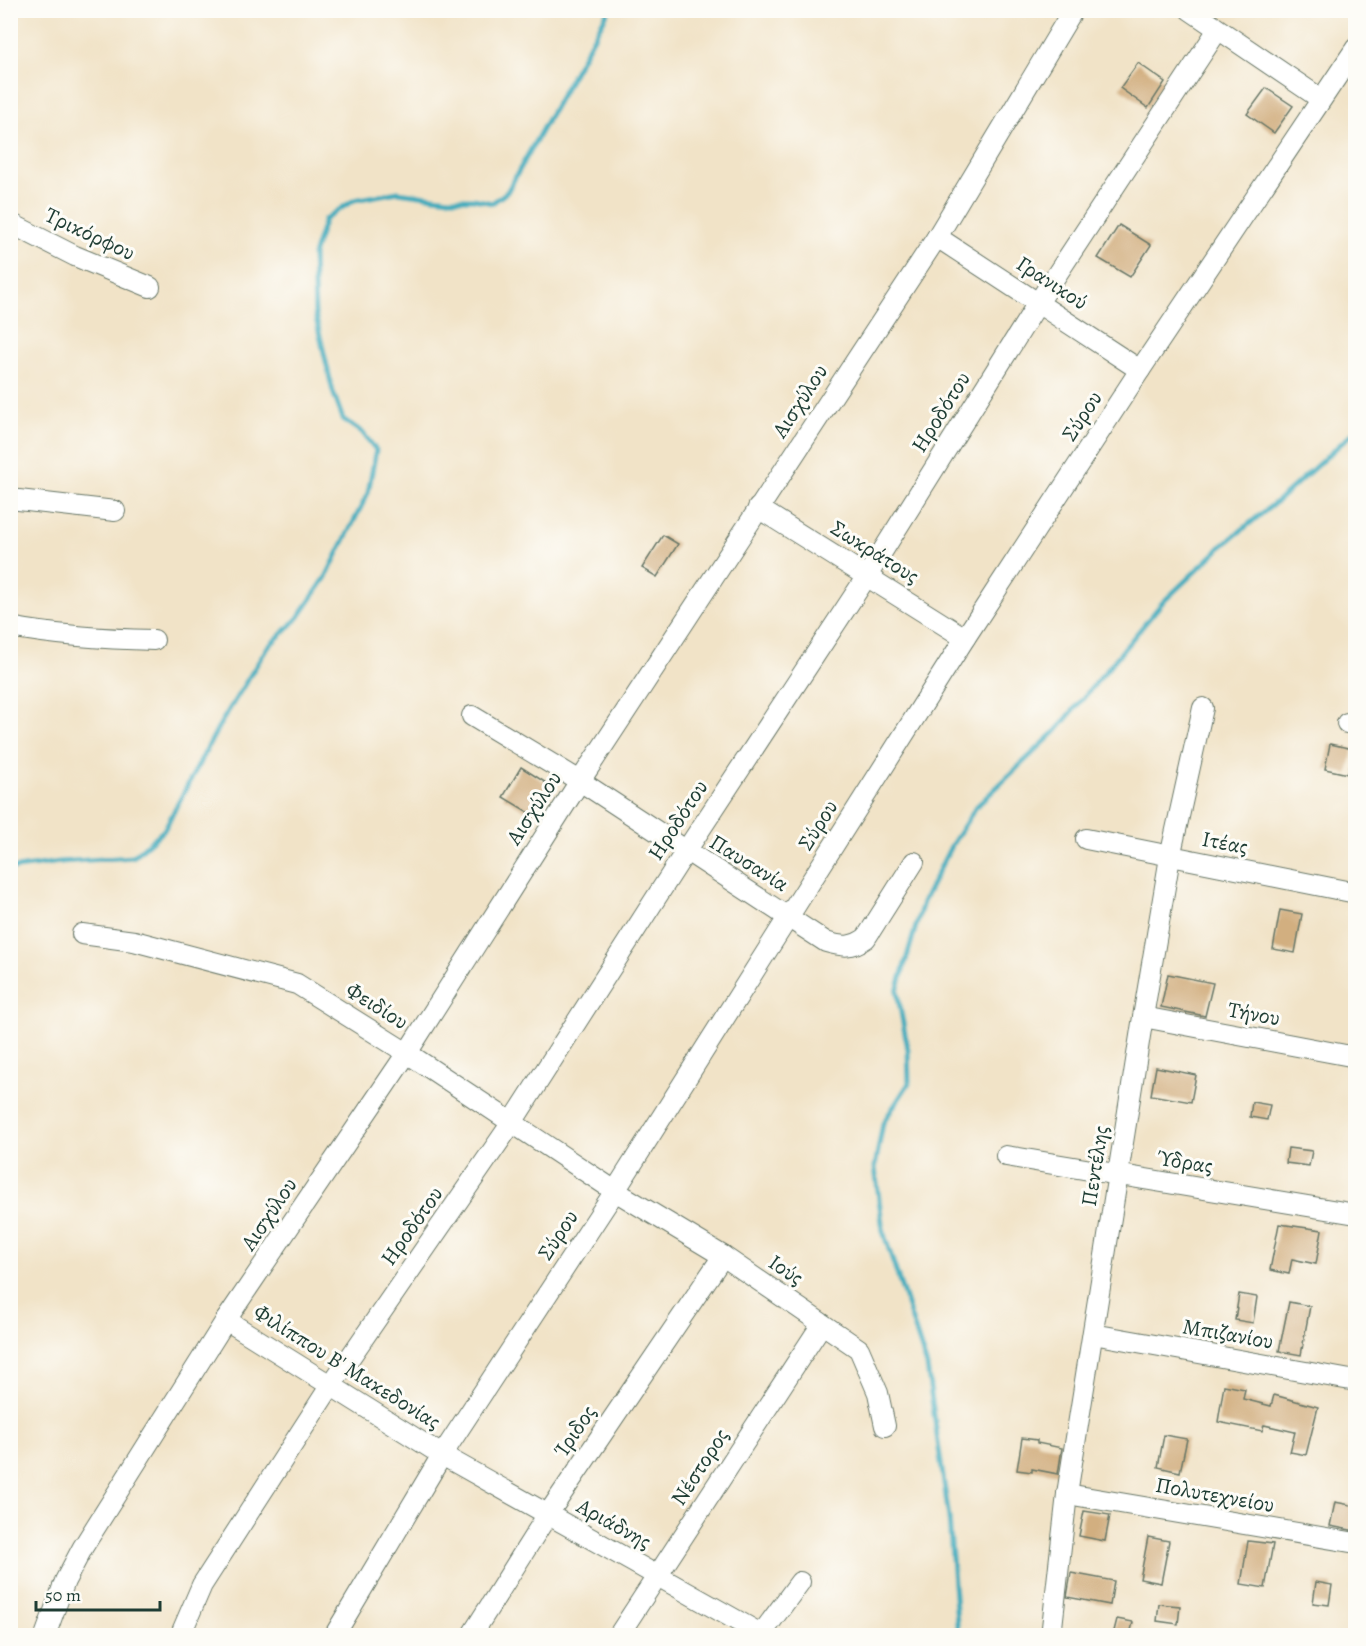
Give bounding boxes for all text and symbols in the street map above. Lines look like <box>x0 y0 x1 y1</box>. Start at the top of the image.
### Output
street label: Τρικόρφου <box>40 200 140 268</box>
street label: Γρανικού <box>1010 249 1094 317</box>
street label: Αισχύλου <box>765 358 835 444</box>
street label: Ηροδότου <box>904 366 978 458</box>
street label: Σύρου <box>1055 385 1109 447</box>
street label: Σωκράτους <box>825 513 925 591</box>
street label: Αισχύλου <box>499 765 569 851</box>
street label: Ηροδότου <box>641 774 715 866</box>
street label: Σύρου <box>791 794 845 856</box>
street label: Ιτέας <box>1199 824 1251 862</box>
street label: Παυσανία <box>704 827 794 899</box>
street label: Φειδίου <box>340 975 414 1037</box>
street label: Τήνου <box>1226 995 1282 1033</box>
street label: Πεντέλης <box>1074 1123 1116 1209</box>
street label: Ύδρας <box>1155 1143 1215 1181</box>
street label: Αισχύλου <box>233 1172 304 1257</box>
street label: Ηροδότου <box>374 1180 450 1272</box>
street label: Σύρου <box>531 1204 585 1266</box>
street label: Ιούς <box>763 1247 809 1293</box>
street label: Φιλίππου Β' Μακεδονίας <box>248 1297 446 1437</box>
street label: Μπιζανίου <box>1180 1311 1276 1357</box>
street label: Ίριδος <box>547 1399 603 1463</box>
street label: Νέστορος <box>664 1423 736 1511</box>
street label: Πολυτεχνείου <box>1153 1470 1277 1520</box>
street label: Αριάδνης <box>570 1491 657 1557</box>
scale bar <box>36 1574 160 1612</box>
text: 50 m <box>45 1583 81 1607</box>

